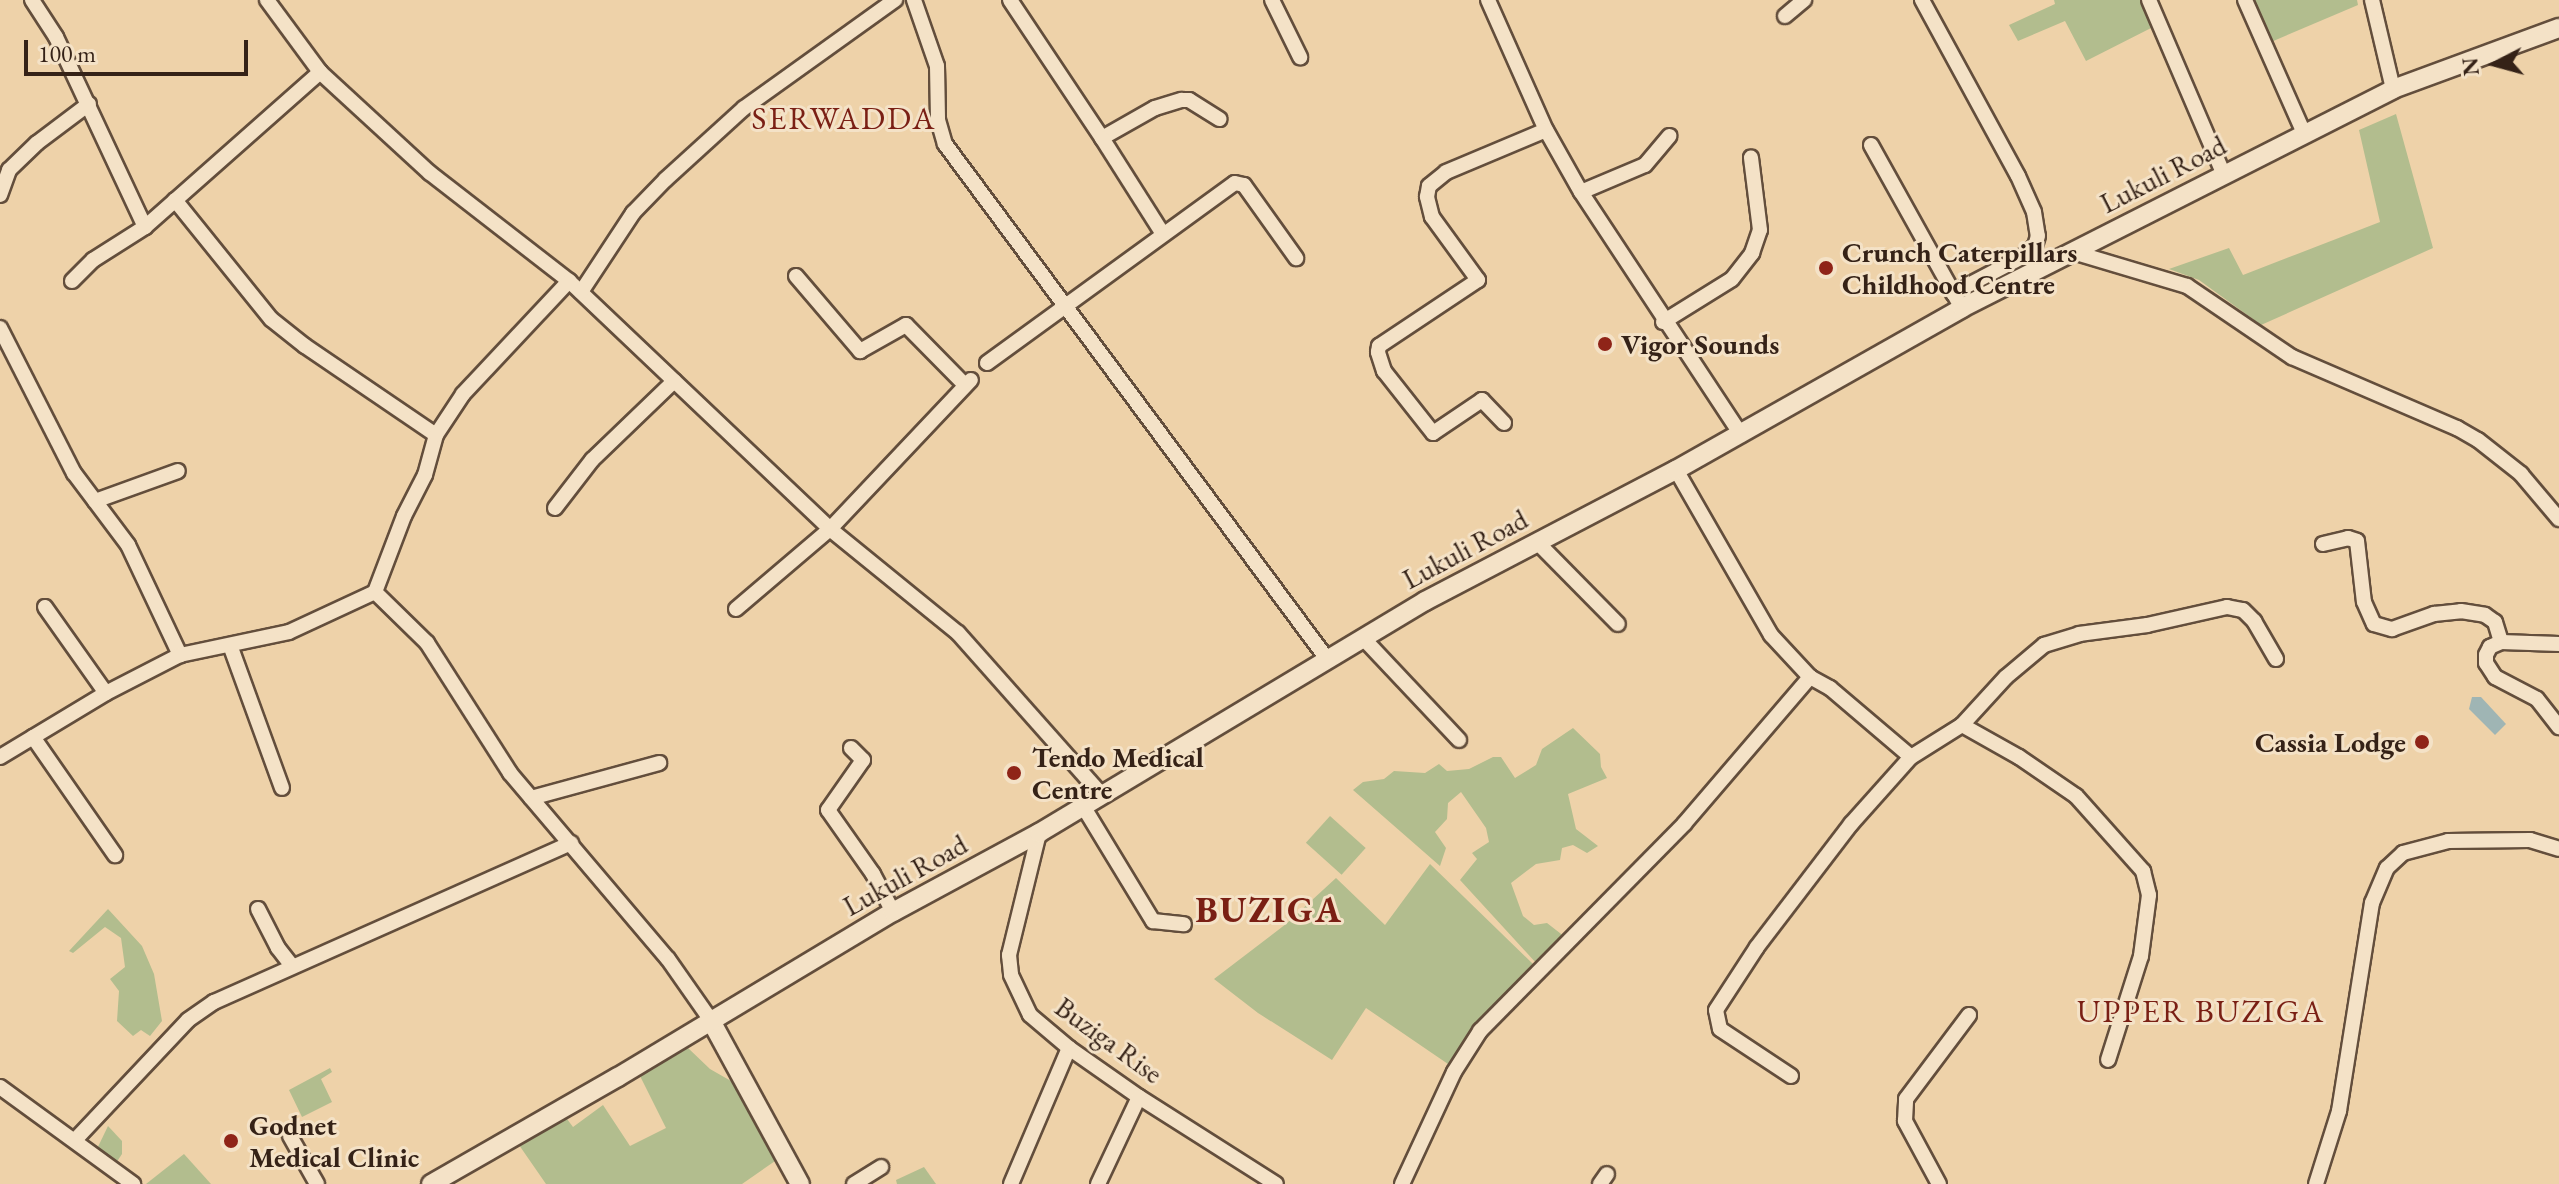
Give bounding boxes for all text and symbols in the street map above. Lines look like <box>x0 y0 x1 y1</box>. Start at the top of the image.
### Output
scale bar <box>28 24 252 74</box>
north arrow <box>2455 24 2535 104</box>
text: 100 m <box>38 38 96 69</box>
text: N <box>2455 56 2486 77</box>
district label: SERWADDA <box>752 99 936 137</box>
street label: Lukuli Road <box>2094 128 2232 220</box>
place label: Crunch Caterpillars Childhood Centre <box>1842 235 2077 301</box>
marker: Crunch Caterpillars Childhood Centre <box>1817 259 1835 277</box>
place label: Vigor Sounds <box>1621 327 1779 361</box>
marker: Vigor Sounds <box>1596 335 1614 353</box>
street label: Lukuli Road <box>1397 502 1533 596</box>
place label: Cassia Lodge <box>2255 725 2406 759</box>
marker: Cassia Lodge <box>2413 733 2431 751</box>
place label: Tendo Medical Centre <box>1032 740 1204 806</box>
marker: Tendo Medical Centre <box>1003 762 1025 784</box>
street label: Lukuli Road <box>837 827 973 923</box>
district label: BUZIGA <box>1195 888 1343 932</box>
street label: Buziga Rise <box>1049 990 1169 1090</box>
district label: UPPER BUZIGA <box>2077 992 2325 1030</box>
place label: Godnet Medical Clinic <box>249 1108 419 1174</box>
marker: Godnet Medical Clinic <box>220 1130 242 1152</box>

